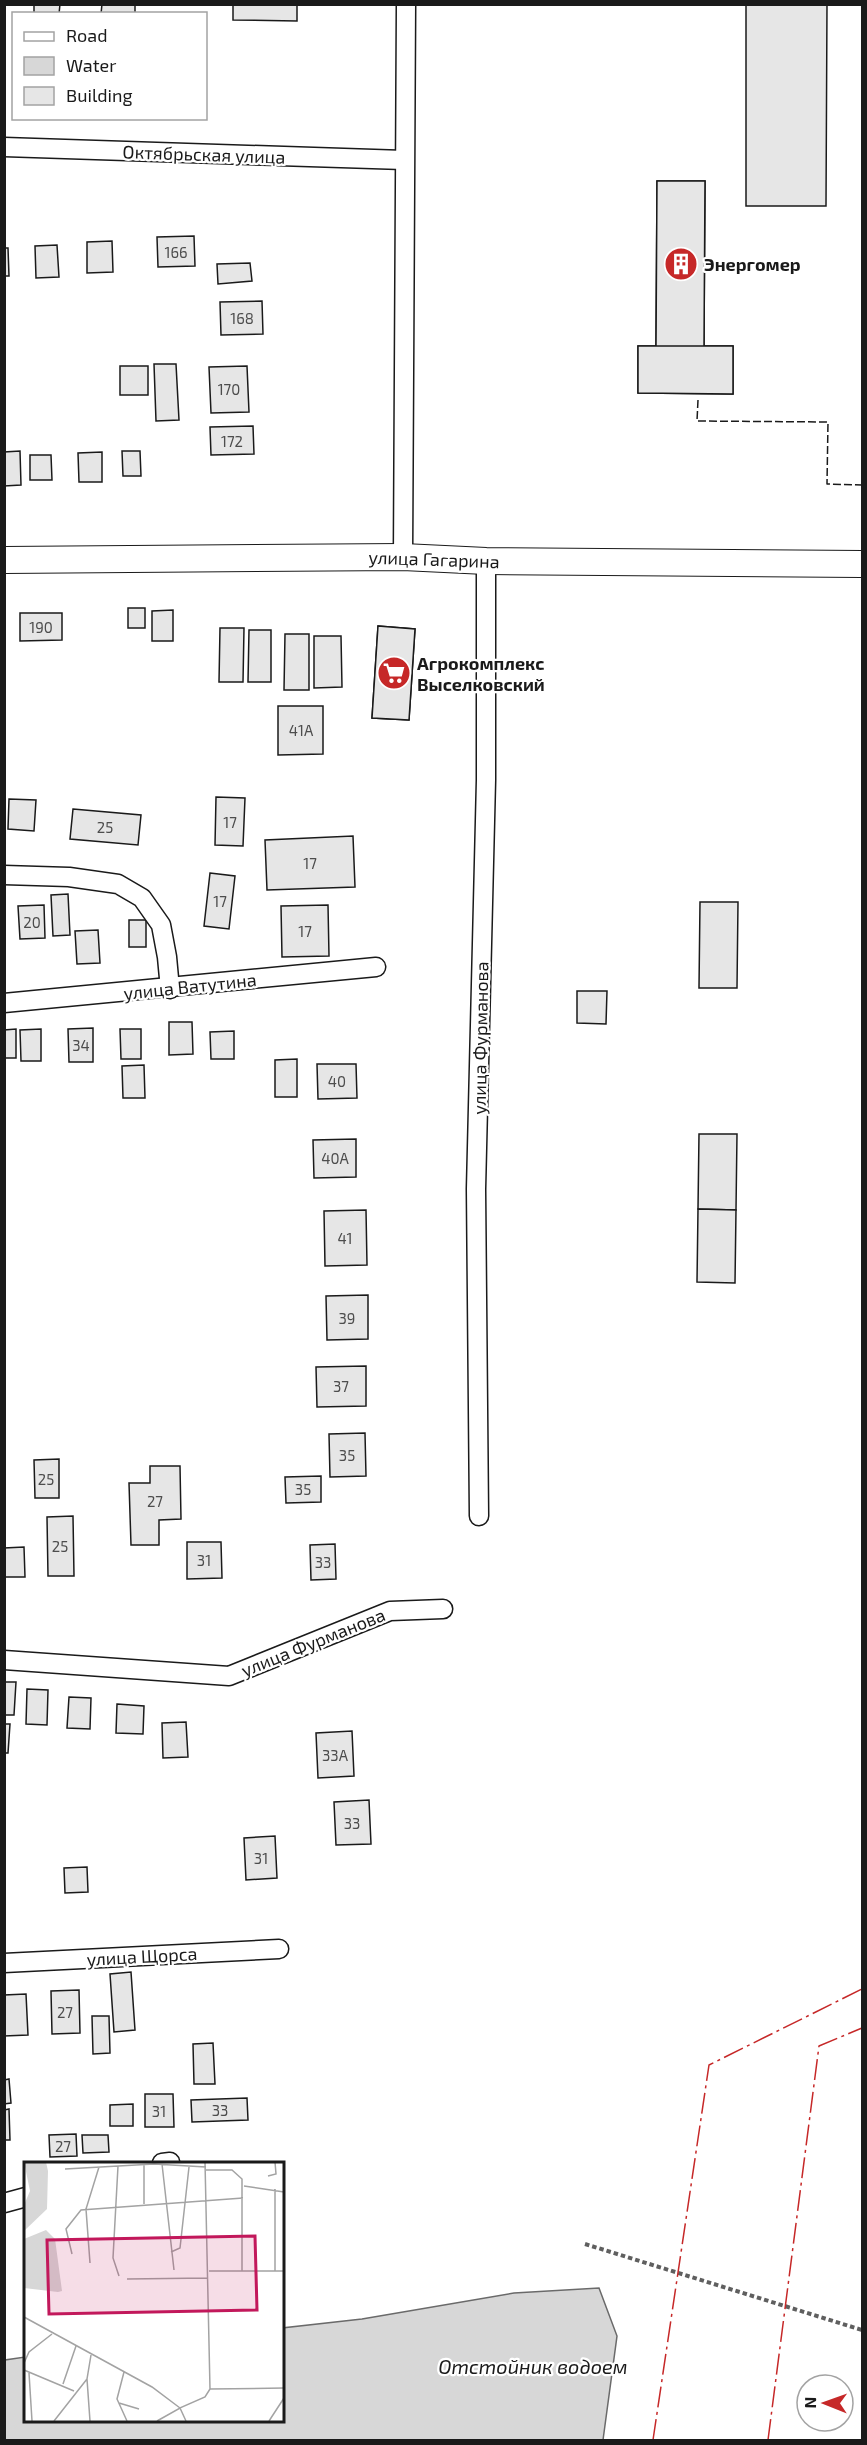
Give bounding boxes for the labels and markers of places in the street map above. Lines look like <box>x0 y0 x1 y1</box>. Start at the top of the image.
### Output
building icon: Энергомер <box>663 246 699 282</box>
place label: Энергомер <box>704 253 801 275</box>
place label: Агрокомплекс Выселковский <box>417 652 545 695</box>
supermarket icon: Агрокомплекс Выселковский <box>376 655 412 691</box>

